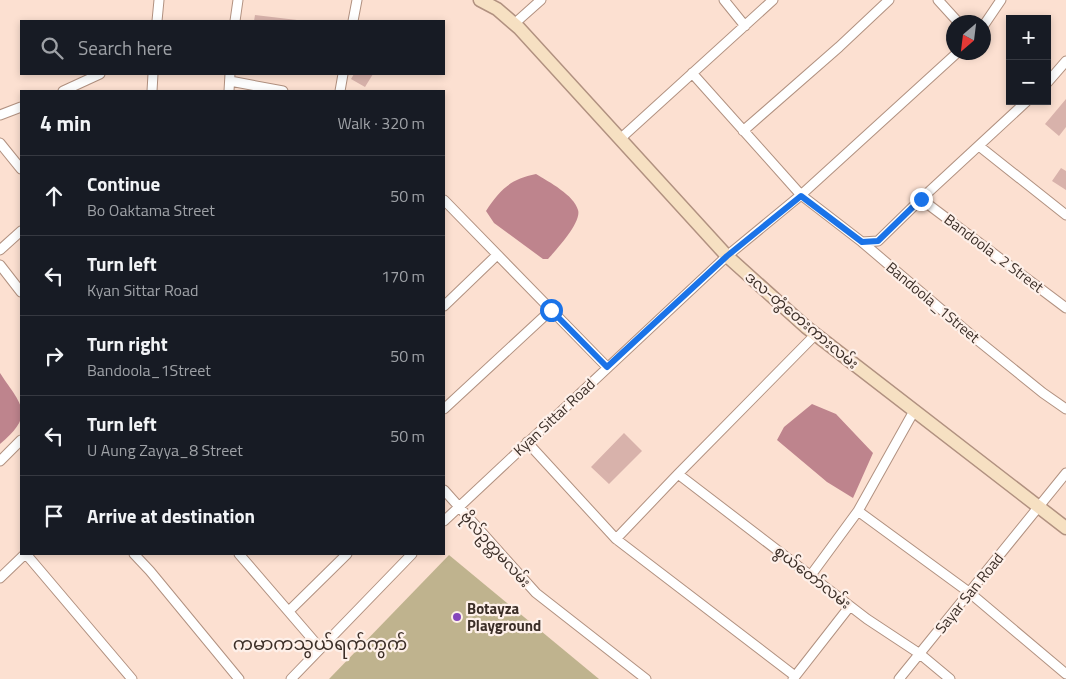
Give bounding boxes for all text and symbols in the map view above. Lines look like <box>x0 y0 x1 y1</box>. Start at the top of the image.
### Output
north arrow <box>946 15 991 60</box>
map controls <box>1006 15 1051 105</box>
button: + <box>1006 15 1051 60</box>
search box <box>20 20 445 75</box>
text: Search here <box>78 33 172 62</box>
icon: search <box>38 34 66 62</box>
button: − <box>1006 60 1051 105</box>
text: 4 min <box>40 107 91 139</box>
text: Walk · 320 m <box>337 111 425 135</box>
text: Continue <box>87 169 160 198</box>
icon: ahead <box>40 182 68 210</box>
text: 50 m <box>390 184 425 208</box>
route end <box>910 188 933 211</box>
text: Bo Oaktama Street <box>87 198 215 222</box>
street label: Bandoola_2 Street <box>939 208 1049 299</box>
text: Turn left <box>87 249 157 278</box>
street label: Bandoola_1Street <box>881 256 985 349</box>
icon: left <box>40 262 68 290</box>
text: 170 m <box>381 264 425 288</box>
street label: ဒလ-တွံတေးကားလမ်း <box>740 265 864 375</box>
text: Kyan Sittar Road <box>87 278 199 302</box>
route start <box>540 299 563 322</box>
text: Turn right <box>87 329 168 358</box>
icon: right <box>40 342 68 370</box>
text: 50 m <box>390 344 425 368</box>
text: Bandoola_1Street <box>87 358 211 382</box>
street label: Kyan Sittar Road <box>508 373 600 461</box>
text: Turn left <box>87 409 157 438</box>
icon: left <box>40 422 68 450</box>
text: 50 m <box>390 424 425 448</box>
text: U Aung Zayya_8 Street <box>87 438 243 462</box>
text: Arrive at destination <box>87 501 255 530</box>
icon: arrive <box>40 502 68 530</box>
street label: ဗိုလ်ဥတ္တမလမ်း <box>455 506 537 593</box>
street label: စွယ်တော်လမ်း <box>770 540 856 614</box>
street label: Sayar San Road <box>929 548 1009 638</box>
place label: Botayza Playground <box>467 597 541 637</box>
marker: Botayza Playground <box>451 611 463 623</box>
district label: ကမာကသွယ်ရက်ကွက် <box>233 630 407 659</box>

